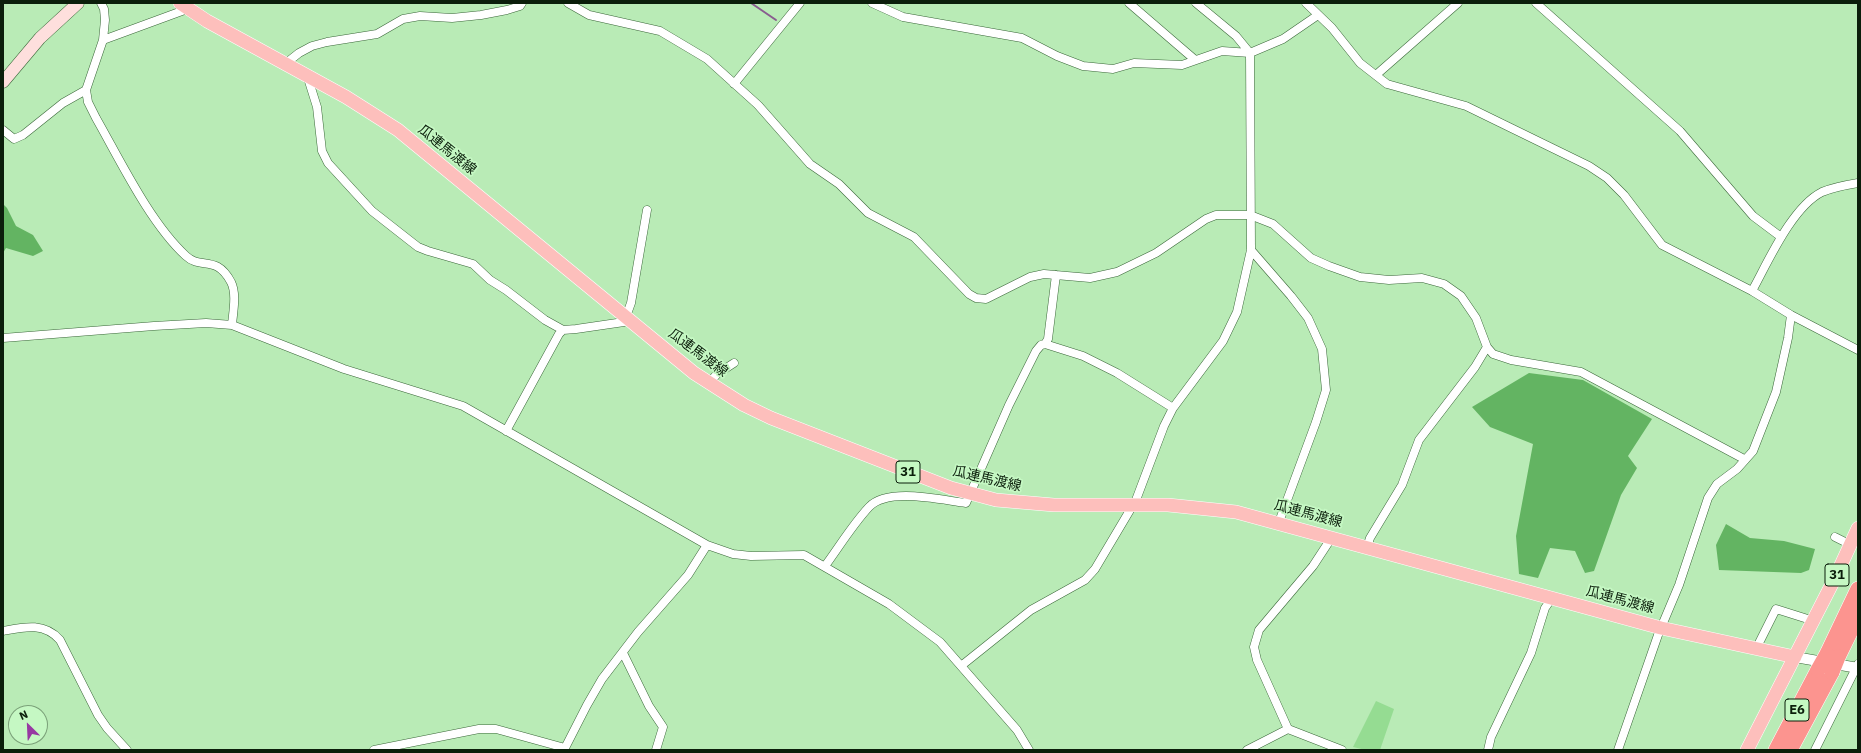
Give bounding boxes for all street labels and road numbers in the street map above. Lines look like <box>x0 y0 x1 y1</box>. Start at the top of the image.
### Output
street label: 瓜連馬渡線 <box>415 121 479 179</box>
street label: 瓜連馬渡線 <box>665 325 731 381</box>
road number: 31 <box>896 461 920 483</box>
street label: 瓜連馬渡線 <box>951 463 1023 495</box>
street label: 瓜連馬渡線 <box>1272 497 1344 531</box>
road number: 31 <box>1825 564 1849 586</box>
street label: 瓜連馬渡線 <box>1584 583 1656 617</box>
road number: E6 <box>1785 699 1809 721</box>

